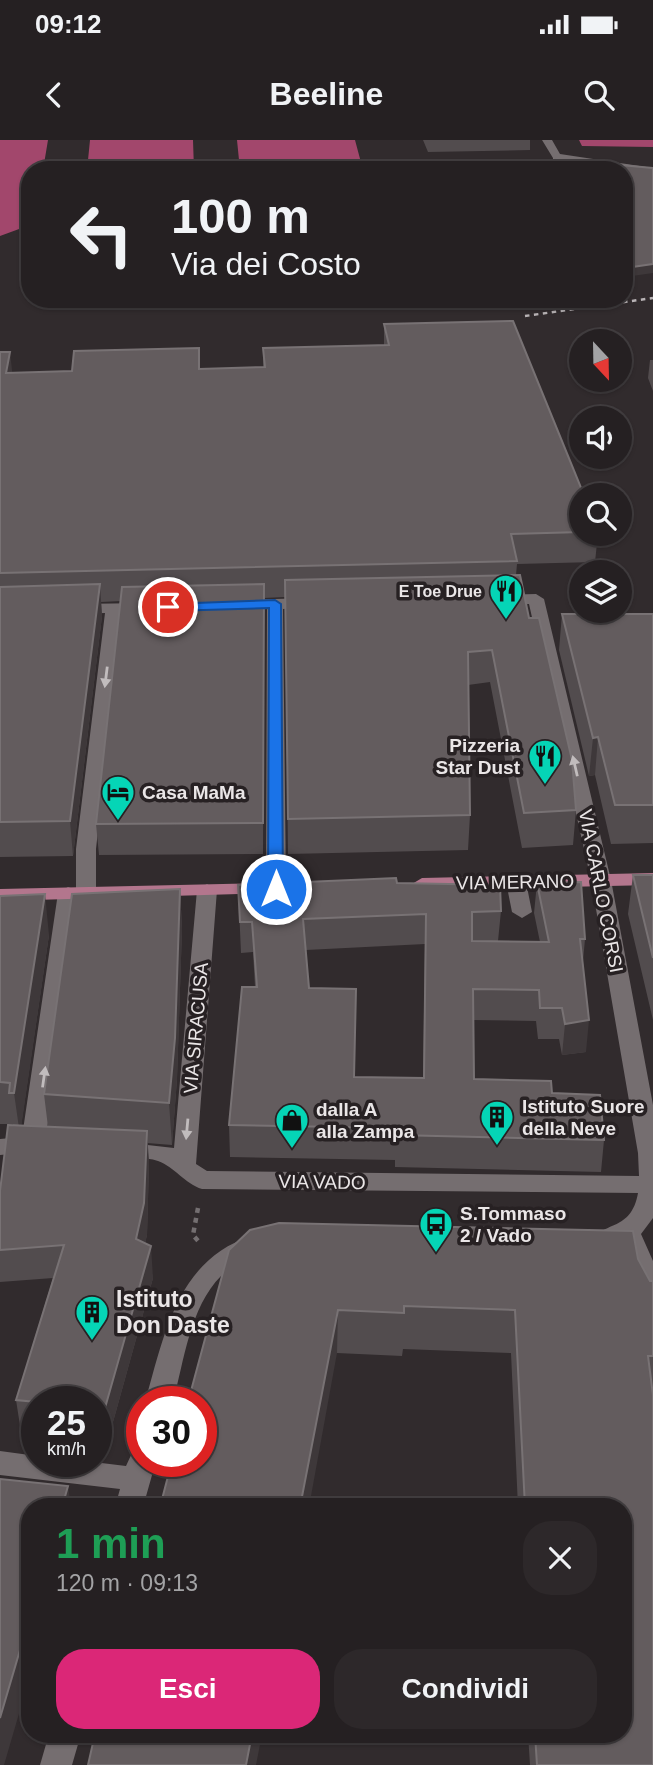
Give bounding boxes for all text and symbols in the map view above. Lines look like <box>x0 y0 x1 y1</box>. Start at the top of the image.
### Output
text: 09:12 <box>35 9 102 39</box>
icon: back <box>35 76 73 114</box>
text: Beeline <box>270 76 383 112</box>
icon: search <box>580 76 618 114</box>
icon: left <box>56 189 147 280</box>
text: 100 m <box>171 189 310 243</box>
text: Via dei Costo <box>171 246 361 282</box>
north arrow <box>569 329 632 392</box>
map controls <box>569 329 632 623</box>
button: sound <box>569 406 632 469</box>
button: search <box>569 483 632 546</box>
button: layers <box>569 560 632 623</box>
restaurant icon: E Toe Drue <box>487 572 525 621</box>
pin <box>138 577 198 637</box>
place label: E Toe Drue <box>399 583 482 600</box>
icon: arrive <box>149 588 187 626</box>
one-way arrow <box>101 666 112 688</box>
place label: Pizzeria Star Dust <box>436 735 521 778</box>
restaurant icon: Pizzeria Star Dust <box>526 737 564 786</box>
one-way arrow <box>569 755 580 777</box>
hotel icon: Casa MaMa <box>99 773 137 822</box>
place label: Casa MaMa <box>142 782 246 803</box>
street label: VIA CARLO CORSI <box>575 808 627 974</box>
position arrow <box>239 852 313 926</box>
street label: VIA MERANO <box>456 870 574 894</box>
street label: VIA SIRACUSA <box>180 961 212 1095</box>
one-way arrow <box>39 1066 50 1088</box>
place label: Istituto Suore della Neve <box>522 1096 644 1139</box>
building icon: Istituto Suore della Neve <box>478 1098 516 1147</box>
place label: dalla A alla Zampa <box>316 1099 415 1142</box>
shop icon: dalla A alla Zampa <box>273 1101 311 1150</box>
one-way arrow <box>181 1118 192 1140</box>
street label: VIA VADO <box>278 1171 366 1193</box>
place label: S.Tommaso 2 / Vado <box>460 1203 566 1246</box>
bus stop icon: S.Tommaso 2 / Vado <box>417 1205 455 1254</box>
place label: Istituto Don Daste <box>116 1286 230 1338</box>
building icon: Istituto Don Daste <box>73 1293 111 1342</box>
speed limit sign: 30 <box>126 1386 217 1477</box>
text: 25 <box>47 1403 86 1442</box>
text: km/h <box>47 1439 86 1459</box>
text: 1 min <box>56 1520 166 1567</box>
button: close <box>523 1521 597 1595</box>
text: 120 m · 09:13 <box>56 1570 198 1596</box>
button: Esci <box>56 1649 320 1729</box>
button: Condividi <box>334 1649 597 1729</box>

